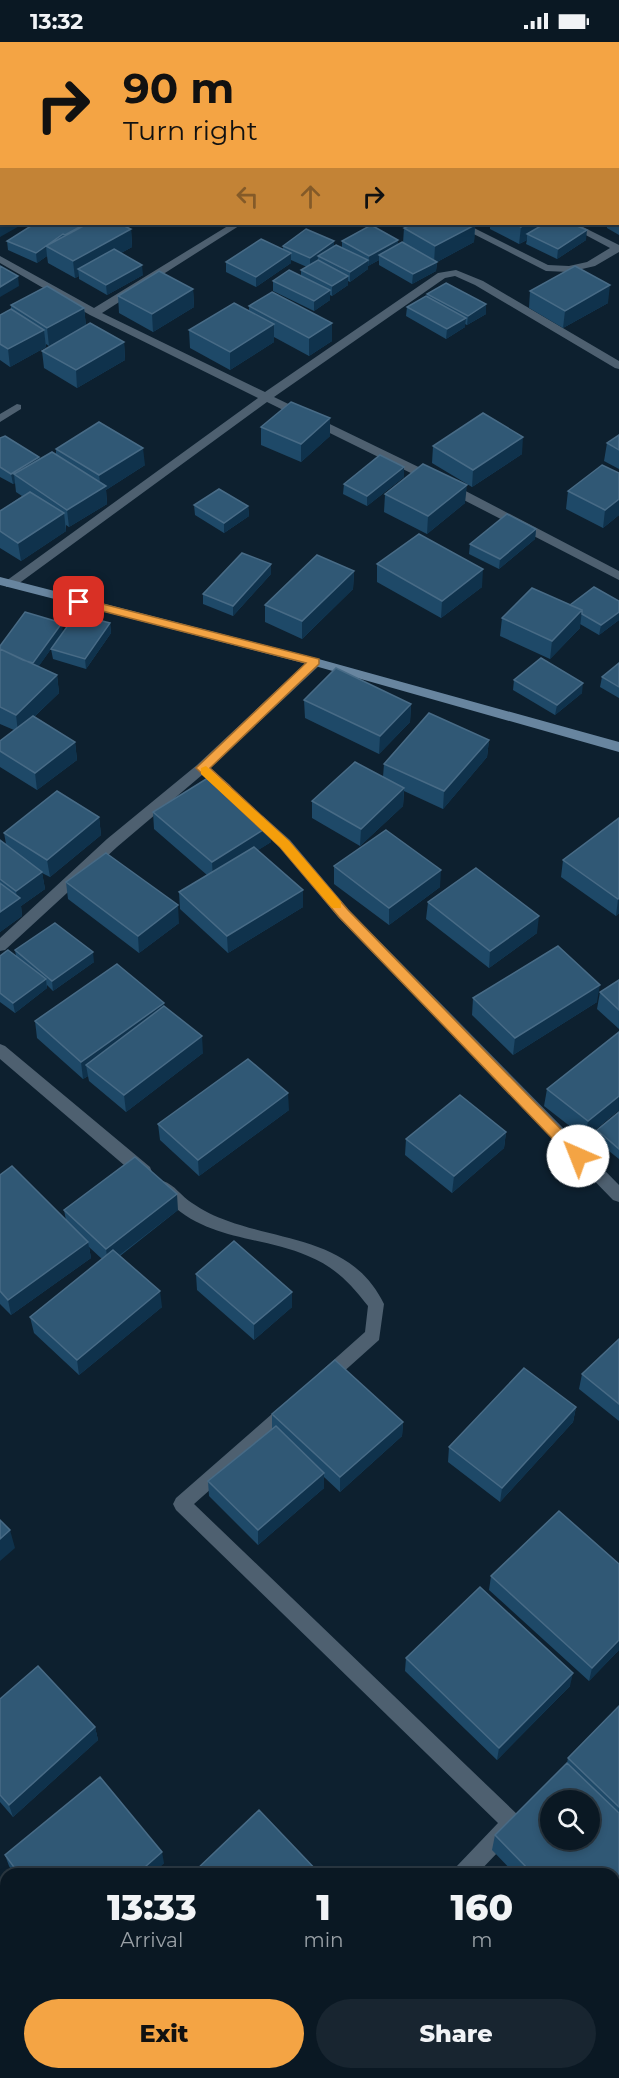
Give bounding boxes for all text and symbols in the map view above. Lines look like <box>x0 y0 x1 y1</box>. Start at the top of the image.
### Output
text: 13:32 <box>30 8 83 35</box>
text: 90 m <box>123 62 234 114</box>
icon: right <box>24 66 102 144</box>
text: Turn right <box>123 114 258 147</box>
icon: left <box>231 180 264 213</box>
icon: ahead <box>294 180 327 213</box>
icon: right <box>357 180 390 213</box>
pin <box>53 576 104 627</box>
icon: arrive <box>62 585 95 618</box>
position arrow <box>546 1124 610 1188</box>
map controls <box>540 1790 600 1850</box>
button: search <box>540 1790 600 1850</box>
text: 13:33 <box>107 1885 197 1929</box>
text: 1 <box>316 1885 331 1929</box>
text: 160 <box>450 1885 513 1929</box>
text: Arrival <box>120 1928 183 1952</box>
text: min <box>303 1928 344 1952</box>
text: m <box>471 1928 492 1952</box>
button: Exit <box>24 1999 304 2068</box>
button: Share <box>316 1999 596 2068</box>

